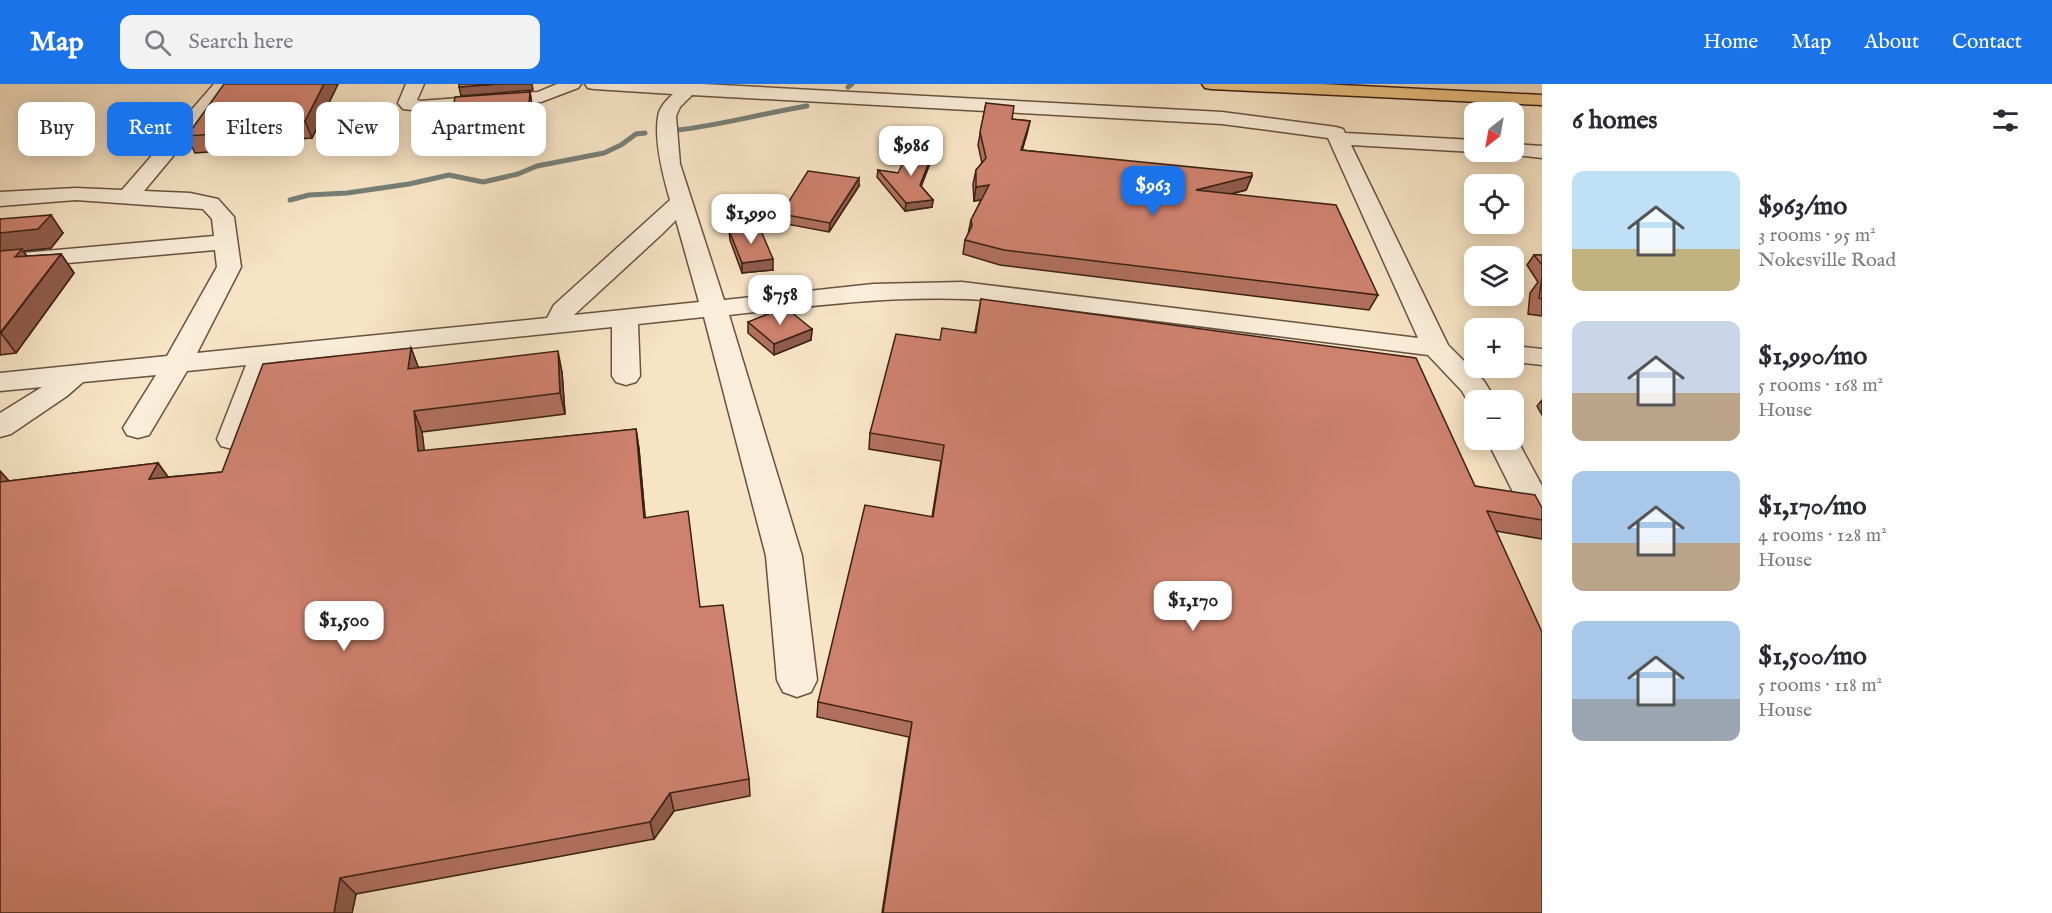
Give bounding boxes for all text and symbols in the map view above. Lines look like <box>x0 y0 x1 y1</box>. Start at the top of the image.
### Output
search box <box>120 15 540 69</box>
text: Map <box>30 25 84 60</box>
icon: search <box>141 26 174 59</box>
text: Search here <box>189 28 293 56</box>
text: Home <box>1703 29 1758 56</box>
text: Map <box>1791 29 1831 56</box>
text: About <box>1864 29 1919 56</box>
text: Contact <box>1952 29 2022 56</box>
chip: Buy <box>18 102 95 156</box>
chip: Rent <box>107 102 193 156</box>
chip: Filters <box>205 102 304 156</box>
chip: New <box>316 102 399 156</box>
chip: Apartment <box>411 102 546 156</box>
north arrow <box>1464 102 1524 162</box>
map controls <box>1464 102 1524 450</box>
text: 6 homes <box>1572 104 1657 137</box>
icon: filters <box>1989 104 2022 137</box>
pin: $986 <box>875 126 947 177</box>
text: $986 <box>893 133 929 158</box>
pin: $963 <box>1117 166 1189 217</box>
text: $963 <box>1135 173 1171 198</box>
button: locate <box>1464 174 1524 234</box>
text: $963/mo <box>1758 190 1847 223</box>
pin: $1,990 <box>702 194 800 245</box>
icon: home <box>1620 195 1692 267</box>
text: $1,990 <box>725 201 777 226</box>
text: 3 rooms · 95 m² <box>1758 223 1876 248</box>
button: layers <box>1464 246 1524 306</box>
text: Nokesville Road <box>1758 248 1896 273</box>
pin: $758 <box>744 275 816 326</box>
text: $758 <box>762 282 798 307</box>
button: + <box>1464 318 1524 378</box>
text: $1,990/mo <box>1758 340 1867 373</box>
icon: home <box>1620 345 1692 417</box>
text: 5 rooms · 168 m² <box>1758 373 1883 398</box>
button: − <box>1464 390 1524 450</box>
text: House <box>1758 398 1812 423</box>
text: $1,170/mo <box>1758 490 1866 523</box>
icon: home <box>1620 495 1692 567</box>
text: 4 rooms · 128 m² <box>1758 523 1887 548</box>
text: House <box>1758 548 1812 573</box>
pin: $1,170 <box>1144 581 1242 632</box>
text: $1,170 <box>1168 588 1218 613</box>
pin: $1,500 <box>295 601 393 652</box>
text: $1,500 <box>319 608 369 633</box>
text: $1,500/mo <box>1758 640 1867 673</box>
icon: home <box>1620 645 1692 717</box>
text: 5 rooms · 118 m² <box>1758 673 1882 698</box>
text: House <box>1758 698 1812 723</box>

